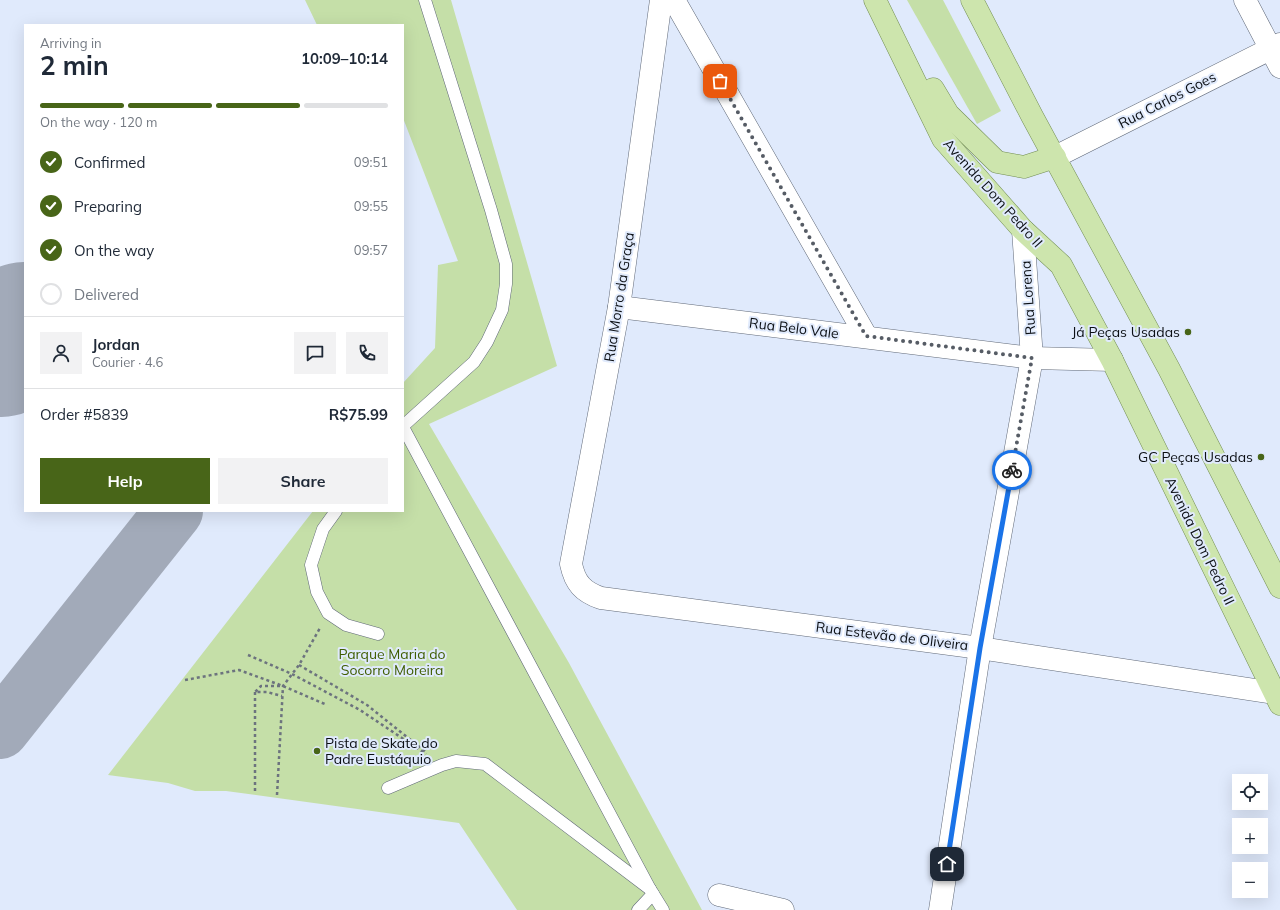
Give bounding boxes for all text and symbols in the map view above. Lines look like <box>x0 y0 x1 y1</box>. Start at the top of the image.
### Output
text: Arriving in <box>40 35 102 51</box>
text: 2 min <box>40 49 109 82</box>
text: 10:09–10:14 <box>301 49 388 68</box>
pin <box>703 64 737 98</box>
street label: Rua Carlos Goes <box>1115 68 1219 132</box>
icon: bag <box>709 70 731 92</box>
text: On the way · 120 m <box>40 114 157 130</box>
street label: Avenida Dom Pedro II <box>939 135 1047 251</box>
icon: check <box>40 151 62 173</box>
text: Confirmed <box>74 153 145 172</box>
text: 09:51 <box>354 154 388 170</box>
icon: check <box>40 195 62 217</box>
text: Preparing <box>74 197 142 216</box>
text: 09:55 <box>354 198 388 214</box>
street label: Rua Morro da Graça <box>600 231 638 363</box>
icon: check <box>40 239 62 261</box>
text: On the way <box>74 241 154 260</box>
text: 09:57 <box>354 242 388 258</box>
street label: Rua Lorena <box>1016 260 1040 336</box>
text: Delivered <box>74 285 139 304</box>
street label: Rua Belo Vale <box>748 314 840 342</box>
place label: Já Peças Usadas <box>1072 323 1180 341</box>
marker: Já Peças Usadas <box>1183 327 1193 337</box>
button: person <box>40 332 82 374</box>
button: chat <box>294 332 336 374</box>
button: phone <box>346 332 388 374</box>
text: Jordan <box>92 335 140 354</box>
text: Courier · 4.6 <box>92 354 163 370</box>
text: Order #5839 <box>40 405 128 424</box>
text: R$75.99 <box>329 405 388 424</box>
place label: GC Peças Usadas <box>1138 448 1253 466</box>
courier <box>992 450 1032 490</box>
marker: GC Peças Usadas <box>1256 452 1266 462</box>
button: Help <box>40 458 210 504</box>
button: Share <box>218 458 388 504</box>
icon: bike <box>1001 459 1023 481</box>
street label: Avenida Dom Pedro II <box>1161 474 1239 608</box>
street label: Rua Estevão de Oliveira <box>815 618 969 654</box>
park label: Parque Maria do Socorro Moreira <box>338 645 446 679</box>
place label: Pista de Skate do Padre Eustáquio <box>325 734 438 768</box>
marker: Pista de Skate do Padre Eustáquio <box>312 746 322 756</box>
map controls <box>1232 774 1268 898</box>
button: locate <box>1232 774 1268 810</box>
button: + <box>1232 818 1268 854</box>
pin <box>930 847 964 881</box>
icon: home <box>936 853 958 875</box>
button: − <box>1232 862 1268 898</box>

